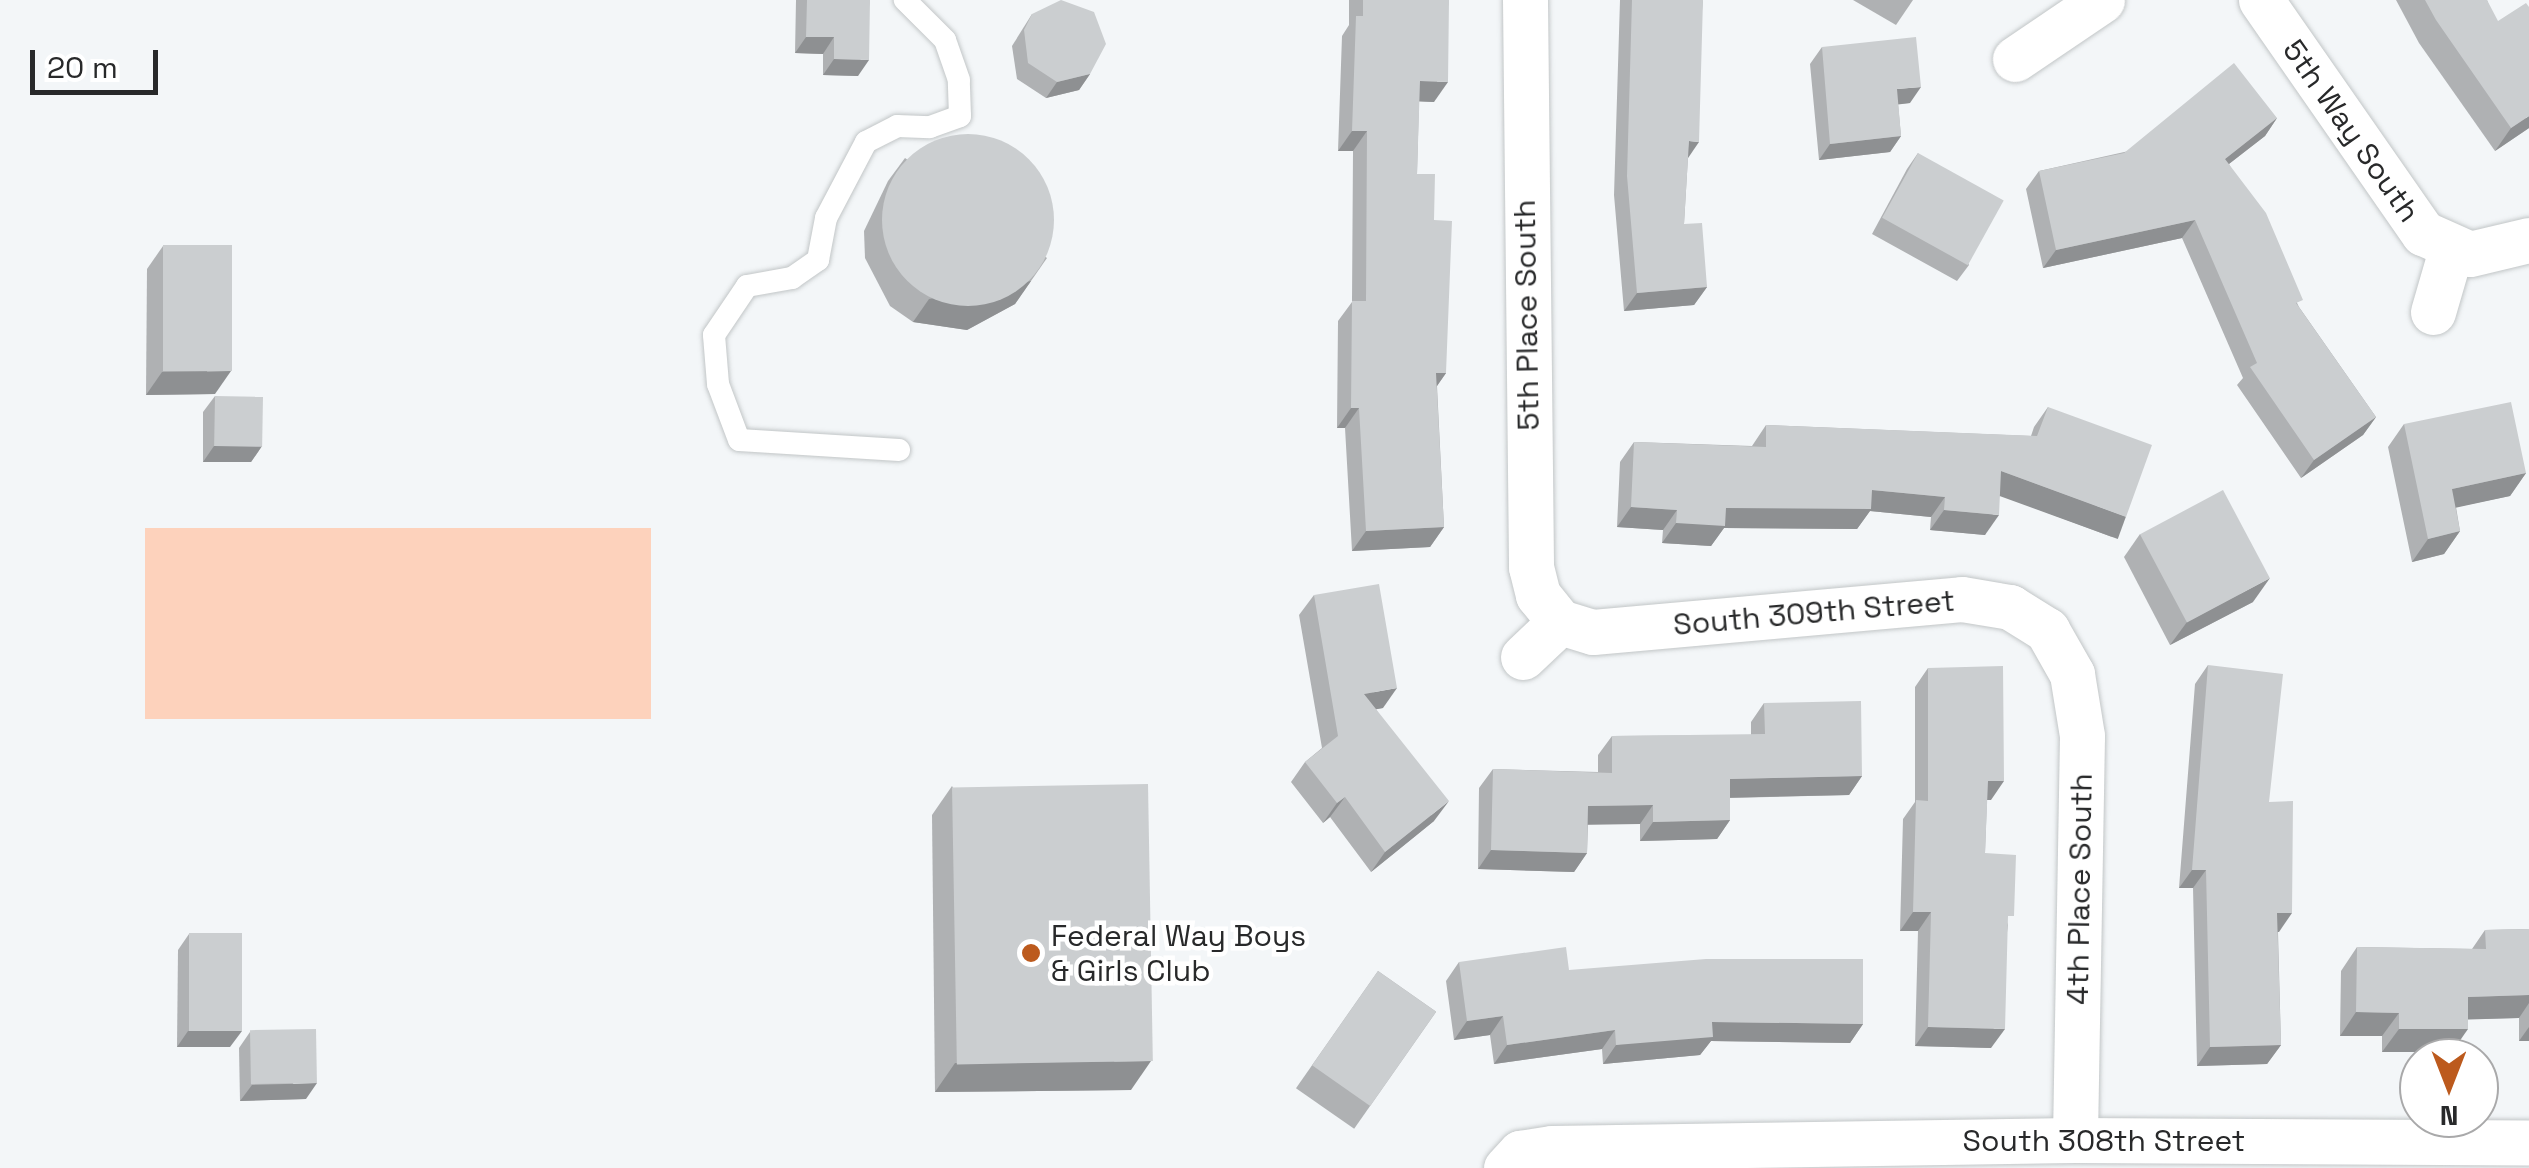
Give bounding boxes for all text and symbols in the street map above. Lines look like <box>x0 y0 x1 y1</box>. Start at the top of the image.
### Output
scale bar <box>35 30 162 92</box>
street label: 5th Way South <box>2275 33 2427 229</box>
text: 20 m <box>47 48 118 87</box>
street label: 5th Place South <box>1507 199 1547 431</box>
street label: South 309th Street <box>1672 583 1956 643</box>
street label: 4th Place South <box>2060 773 2100 1005</box>
place label: Federal Way Boys & Girls Club <box>1051 918 1306 988</box>
marker: Federal Way Boys & Girls Club <box>1020 942 1042 964</box>
north arrow <box>2399 1038 2499 1138</box>
text: N <box>2440 1098 2458 1134</box>
street label: South 308th Street <box>1963 1123 2245 1159</box>

